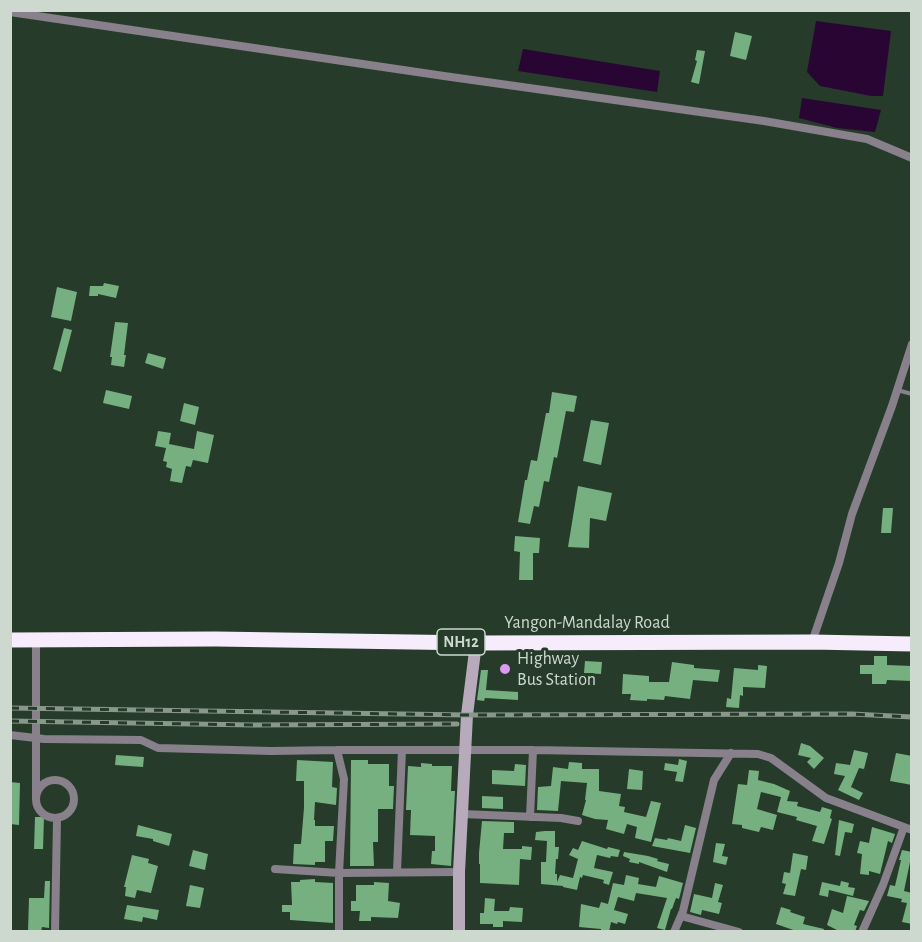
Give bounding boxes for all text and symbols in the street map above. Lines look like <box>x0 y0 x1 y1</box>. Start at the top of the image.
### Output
street label: Yangon-Mandalay Road <box>504 612 670 634</box>
road number: NH12 <box>437 629 485 655</box>
place label: Highway Bus Station <box>517 648 596 690</box>
marker: Highway Bus Station <box>498 662 512 676</box>

